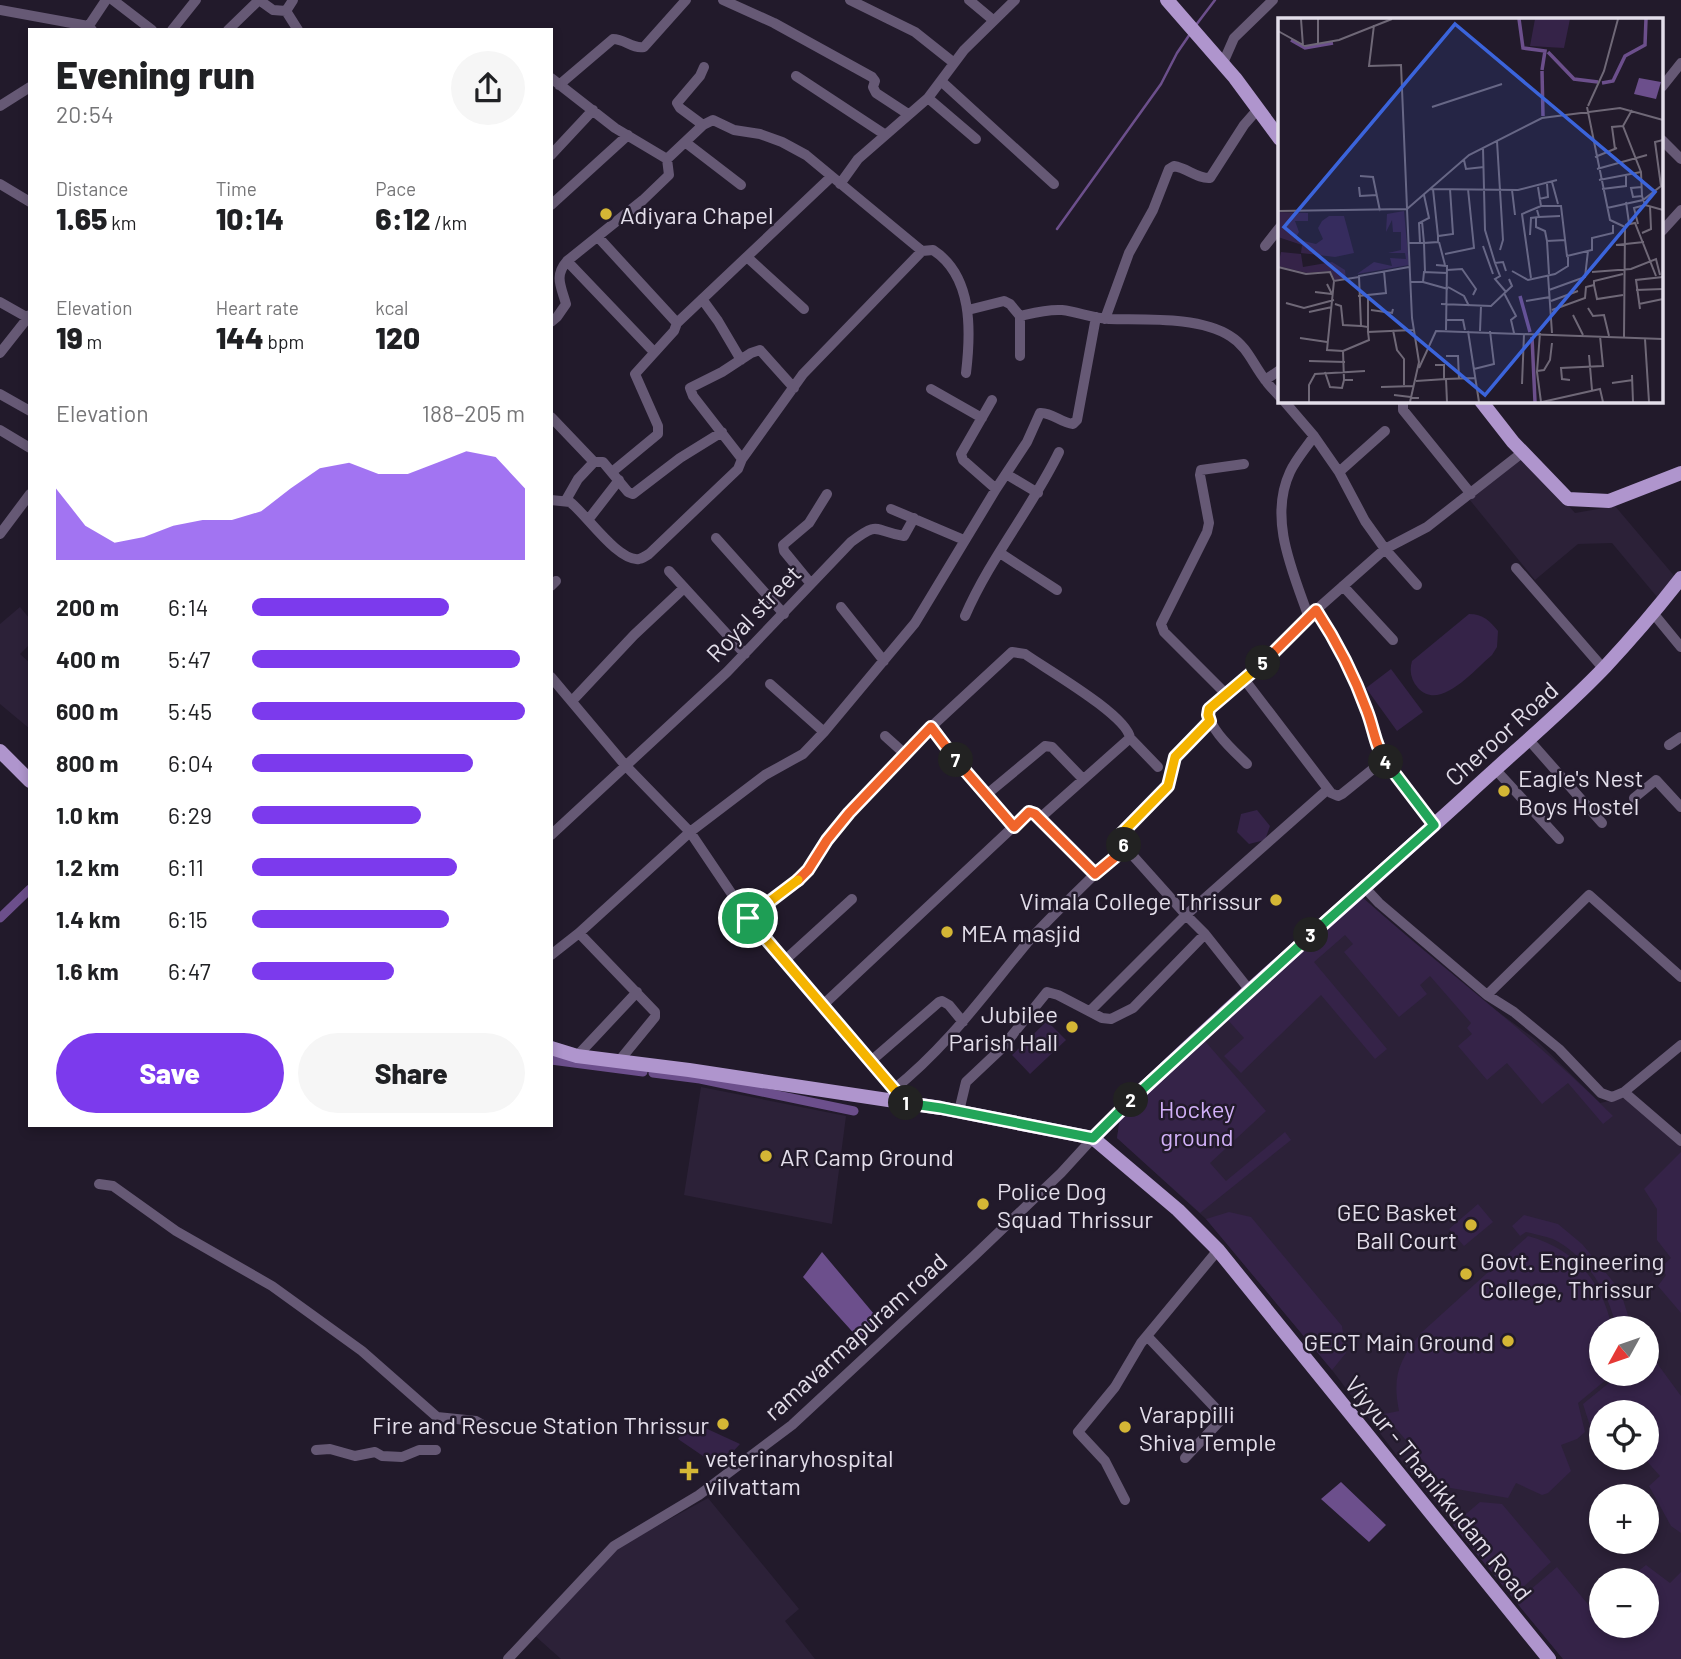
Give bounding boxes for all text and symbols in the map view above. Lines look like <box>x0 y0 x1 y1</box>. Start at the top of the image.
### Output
inset map <box>1278 18 1664 402</box>
text: Evening run <box>56 51 255 97</box>
button: share <box>451 51 525 125</box>
text: 20:54 <box>56 100 114 128</box>
text: Distance <box>56 177 128 200</box>
text: Time <box>216 177 257 200</box>
text: Pace <box>375 177 416 200</box>
text: 1.65 <box>56 200 107 236</box>
text: 10:14 <box>216 200 284 236</box>
text: 6:12 <box>375 200 431 236</box>
place label: Adiyara Chapel <box>620 200 773 229</box>
marker: Adiyara Chapel <box>598 206 614 222</box>
text: km <box>107 211 136 234</box>
text: /km <box>431 211 467 234</box>
text: Elevation <box>56 296 133 319</box>
text: Heart rate <box>216 296 299 319</box>
text: kcal <box>375 296 408 319</box>
text: 19 <box>56 319 83 355</box>
text: 144 <box>216 319 264 355</box>
text: 120 <box>375 319 420 355</box>
text: m <box>83 330 102 353</box>
text: bpm <box>264 330 304 353</box>
text: Elevation <box>56 399 149 427</box>
text: 188–205 m <box>422 399 525 427</box>
street label: Royal street <box>700 558 806 668</box>
text: 200 m <box>56 593 119 621</box>
text: 6:14 <box>168 593 208 621</box>
text: 400 m <box>56 645 120 673</box>
text: 5:47 <box>168 645 210 673</box>
pin: 5 <box>1246 646 1280 680</box>
text: 5 <box>1257 651 1268 674</box>
street label: Cheroor Road <box>1439 675 1563 791</box>
text: 600 m <box>56 697 118 725</box>
text: 5:45 <box>168 697 212 725</box>
pin: 7 <box>939 742 974 778</box>
pin: 4 <box>1368 744 1404 780</box>
text: 7 <box>951 748 960 771</box>
text: 800 m <box>56 749 118 777</box>
text: 6:04 <box>168 749 213 777</box>
text: 4 <box>1380 750 1391 773</box>
place label: Eagle's Nest Boys Hostel <box>1518 763 1643 820</box>
marker: Eagle's Nest Boys Hostel <box>1496 783 1512 799</box>
text: 1.0 km <box>56 801 119 829</box>
text: 6:29 <box>168 801 212 829</box>
pin: 6 <box>1106 828 1142 862</box>
text: 6 <box>1118 833 1129 856</box>
text: 1.2 km <box>56 853 119 881</box>
text: 6:11 <box>168 853 204 881</box>
place label: Vimala College Thrissur <box>1019 886 1262 915</box>
pin <box>718 888 778 948</box>
marker: Vimala College Thrissur <box>1268 892 1284 908</box>
icon: arrive <box>729 899 767 937</box>
text: 1.4 km <box>56 905 120 933</box>
text: 6:15 <box>168 905 208 933</box>
place label: MEA masjid <box>961 918 1081 947</box>
pin: 3 <box>1294 918 1328 953</box>
text: 3 <box>1305 923 1316 946</box>
marker: MEA masjid <box>939 924 955 940</box>
text: 1.6 km <box>56 957 119 985</box>
text: 6:47 <box>168 957 211 985</box>
place label: Jubilee Parish Hall <box>948 999 1058 1056</box>
marker: Jubilee Parish Hall <box>1064 1019 1080 1035</box>
button: Save <box>56 1033 284 1113</box>
button: Share <box>298 1033 525 1113</box>
pin: 2 <box>1114 1082 1148 1118</box>
pin: 1 <box>888 1086 923 1120</box>
text: 2 <box>1125 1088 1136 1111</box>
text: 1 <box>902 1091 909 1114</box>
park label: Hockey ground <box>1159 1094 1235 1151</box>
place label: AR Camp Ground <box>780 1142 954 1171</box>
marker: AR Camp Ground <box>758 1148 774 1164</box>
place label: Police Dog Squad Thrissur <box>997 1176 1153 1233</box>
marker: Police Dog Squad Thrissur <box>975 1196 991 1212</box>
place label: GEC Basket Ball Court <box>1337 1197 1457 1254</box>
marker: GEC Basket Ball Court <box>1463 1217 1479 1233</box>
street label: ramavarmapuram road <box>758 1246 952 1426</box>
place label: Govt. Engineering College, Thrissur <box>1480 1246 1664 1303</box>
marker: Govt. Engineering College, Thrissur <box>1458 1266 1474 1282</box>
north arrow <box>1589 1316 1659 1386</box>
map controls <box>1589 1316 1659 1638</box>
place label: GECT Main Ground <box>1304 1327 1494 1356</box>
marker: GECT Main Ground <box>1500 1333 1516 1349</box>
street label: Viyyur - Thanikkudam Road <box>1339 1370 1539 1606</box>
place label: Varappilli Shiva Temple <box>1139 1399 1276 1456</box>
button: locate <box>1589 1400 1659 1470</box>
place label: Fire and Rescue Station Thrissur <box>372 1410 709 1439</box>
marker: Fire and Rescue Station Thrissur <box>715 1416 731 1432</box>
marker: Varappilli Shiva Temple <box>1117 1419 1133 1435</box>
place label: veterinaryhospital vilvattam <box>705 1443 894 1500</box>
marker: veterinaryhospital vilvattam <box>679 1461 699 1481</box>
button: + <box>1589 1484 1659 1554</box>
button: − <box>1589 1568 1659 1638</box>

